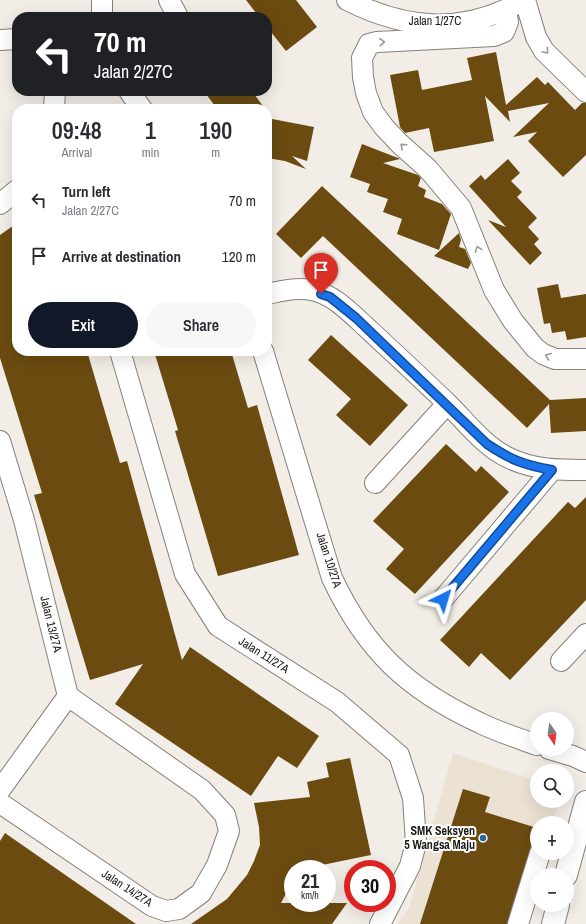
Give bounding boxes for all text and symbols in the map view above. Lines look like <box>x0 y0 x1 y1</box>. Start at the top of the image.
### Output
street label: Jalan 1/27C <box>409 13 461 29</box>
text: 70 m <box>94 23 146 61</box>
icon: left <box>28 28 80 80</box>
one-way arrow <box>379 37 385 46</box>
one-way arrow <box>541 47 548 54</box>
text: Jalan 2/27C <box>94 59 173 84</box>
text: 09:48 <box>52 114 102 146</box>
text: 1 <box>145 114 156 146</box>
text: 190 <box>199 114 232 146</box>
text: Arrival <box>61 144 92 161</box>
text: min <box>142 144 159 161</box>
text: m <box>211 144 220 161</box>
one-way arrow <box>400 144 407 151</box>
text: Turn left <box>62 181 110 202</box>
icon: left <box>28 189 50 211</box>
text: 70 m <box>229 190 256 211</box>
text: Jalan 2/27C <box>62 202 119 219</box>
icon: arrive <box>28 245 50 267</box>
text: Arrive at destination <box>62 246 181 267</box>
text: 120 m <box>222 246 256 267</box>
one-way arrow <box>475 246 483 253</box>
pin <box>304 253 338 294</box>
icon: arrive <box>310 259 332 281</box>
button: Exit <box>28 302 138 348</box>
button: Share <box>146 302 256 348</box>
one-way arrow <box>544 353 552 361</box>
street label: Jalan 10/27A <box>313 530 346 590</box>
position arrow <box>422 578 464 620</box>
street label: Jalan 13/27A <box>36 594 66 654</box>
street label: Jalan 11/27A <box>236 633 293 677</box>
north arrow <box>530 712 574 756</box>
map controls <box>530 712 574 912</box>
button: search <box>530 764 574 808</box>
button: + <box>530 816 574 860</box>
place label: SMK Seksyen 5 Wangsa Maju <box>404 823 475 853</box>
marker: SMK Seksyen 5 Wangsa Maju <box>478 833 488 843</box>
speed limit sign: 30 <box>344 860 396 912</box>
street label: Jalan 14/27A <box>99 866 156 911</box>
text: 21 <box>301 867 319 894</box>
button: − <box>530 868 574 912</box>
text: km/h <box>301 889 319 902</box>

